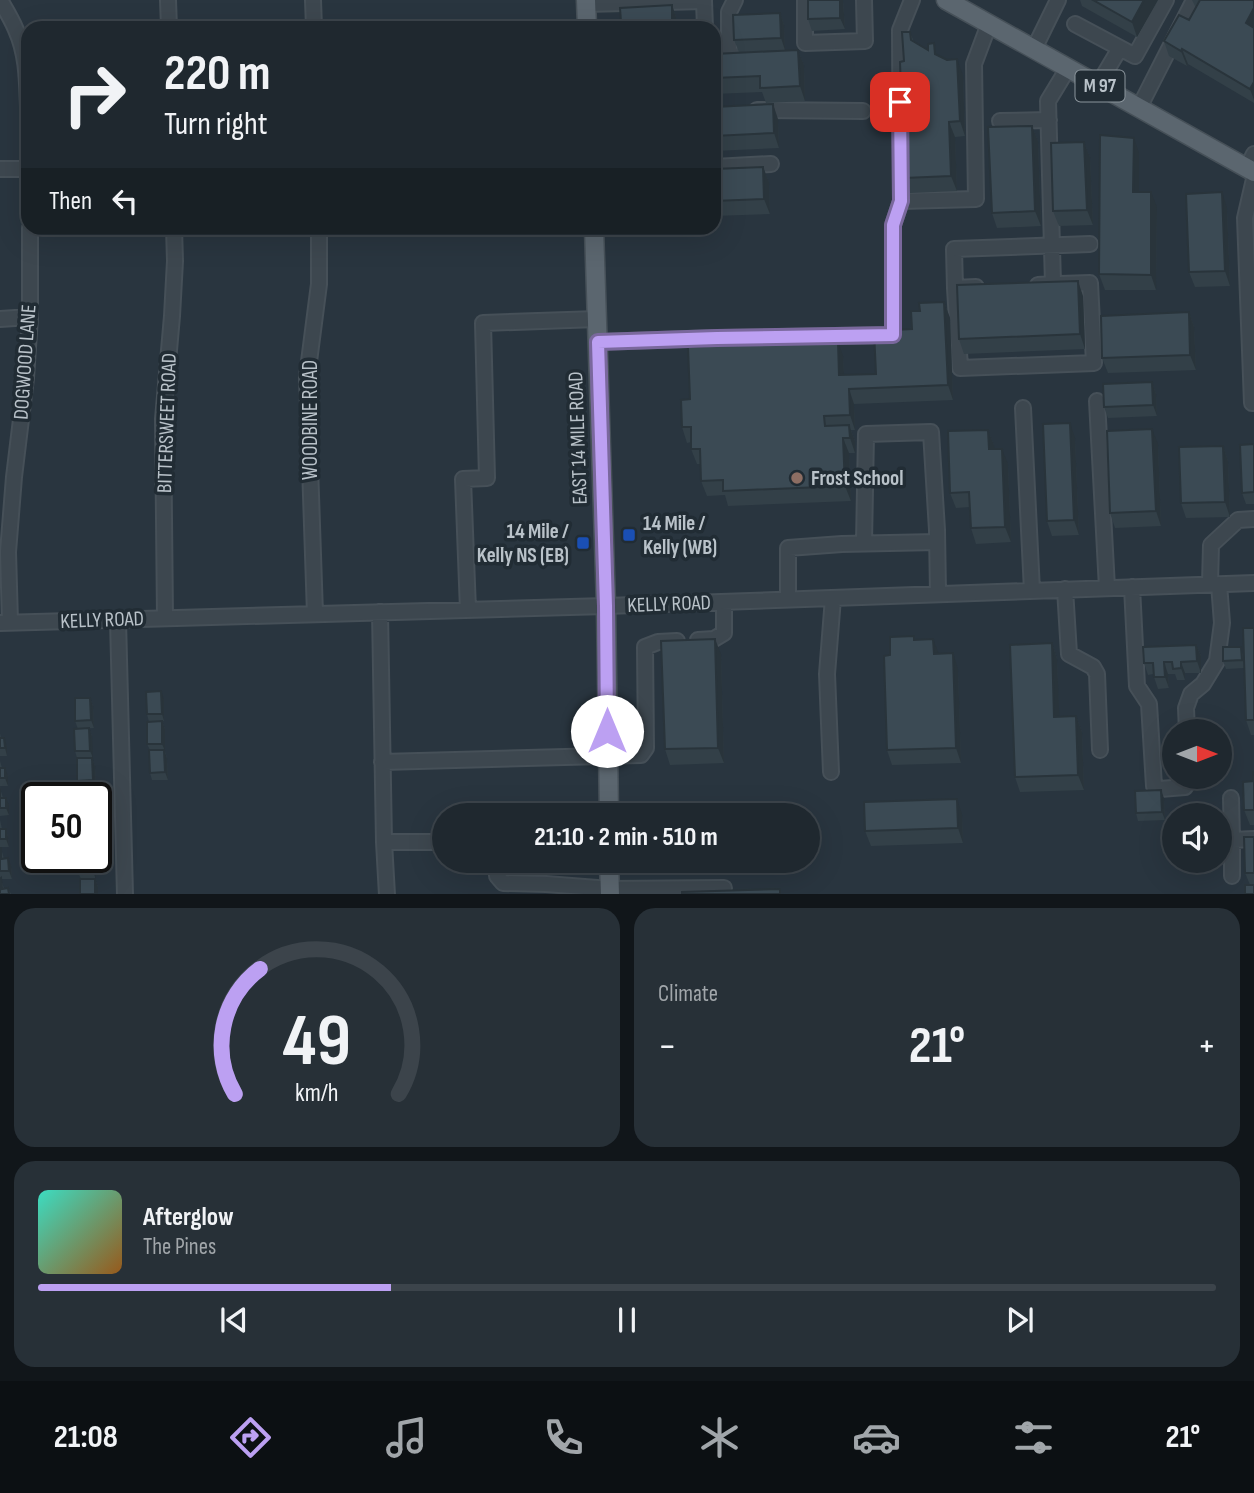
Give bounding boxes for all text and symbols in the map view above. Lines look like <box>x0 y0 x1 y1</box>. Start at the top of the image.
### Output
text: 220 m <box>164 45 270 104</box>
icon: right <box>49 49 140 140</box>
road number: M 97 <box>1076 71 1124 102</box>
pin <box>870 72 930 132</box>
icon: arrive <box>881 83 919 121</box>
text: Turn right <box>164 105 268 144</box>
icon: left <box>106 182 144 220</box>
text: Then <box>49 186 92 217</box>
street label: DOGWOOD LANE <box>9 304 41 420</box>
street label: BITTERSWEET ROAD <box>152 353 182 493</box>
street label: WOODBINE ROAD <box>298 360 323 480</box>
street label: EAST 14 MILE ROAD <box>563 371 593 505</box>
place label: Frost School <box>811 466 903 491</box>
marker: Frost School <box>789 470 805 486</box>
place label: 14 Mile / Kelly (WB) <box>643 511 717 560</box>
place label: 14 Mile / Kelly NS (EB) <box>477 519 569 568</box>
marker: 14 Mile / Kelly (WB) <box>621 527 637 543</box>
marker: 14 Mile / Kelly NS (EB) <box>575 535 591 551</box>
street label: KELLY ROAD <box>627 590 711 618</box>
street label: KELLY ROAD <box>60 606 144 634</box>
position arrow <box>570 694 644 768</box>
north arrow <box>1162 719 1232 789</box>
map controls <box>1162 719 1232 873</box>
speed limit sign: 50 <box>21 782 112 873</box>
button: sound <box>1162 803 1232 873</box>
text: 21:10 · 2 min · 510 m <box>534 822 718 853</box>
text: Climate <box>658 980 718 1008</box>
text: 49 <box>283 998 351 1086</box>
text: 21° <box>909 1015 965 1078</box>
text: − <box>658 1024 677 1069</box>
text: + <box>1197 1024 1216 1069</box>
text: km/h <box>295 1077 339 1108</box>
text: Afterglow <box>143 1202 234 1233</box>
text: The Pines <box>143 1233 216 1261</box>
icon: previous <box>215 1301 253 1339</box>
icon: pause <box>608 1301 646 1339</box>
icon: next <box>1001 1301 1039 1339</box>
icon: directions <box>226 1413 275 1462</box>
icon: music <box>382 1413 431 1462</box>
icon: phone <box>539 1413 588 1462</box>
icon: climate <box>695 1413 744 1462</box>
icon: car <box>852 1413 901 1462</box>
icon: filters <box>1009 1413 1058 1462</box>
text: 21:08 <box>54 1418 118 1457</box>
text: 21° <box>1165 1418 1200 1457</box>

